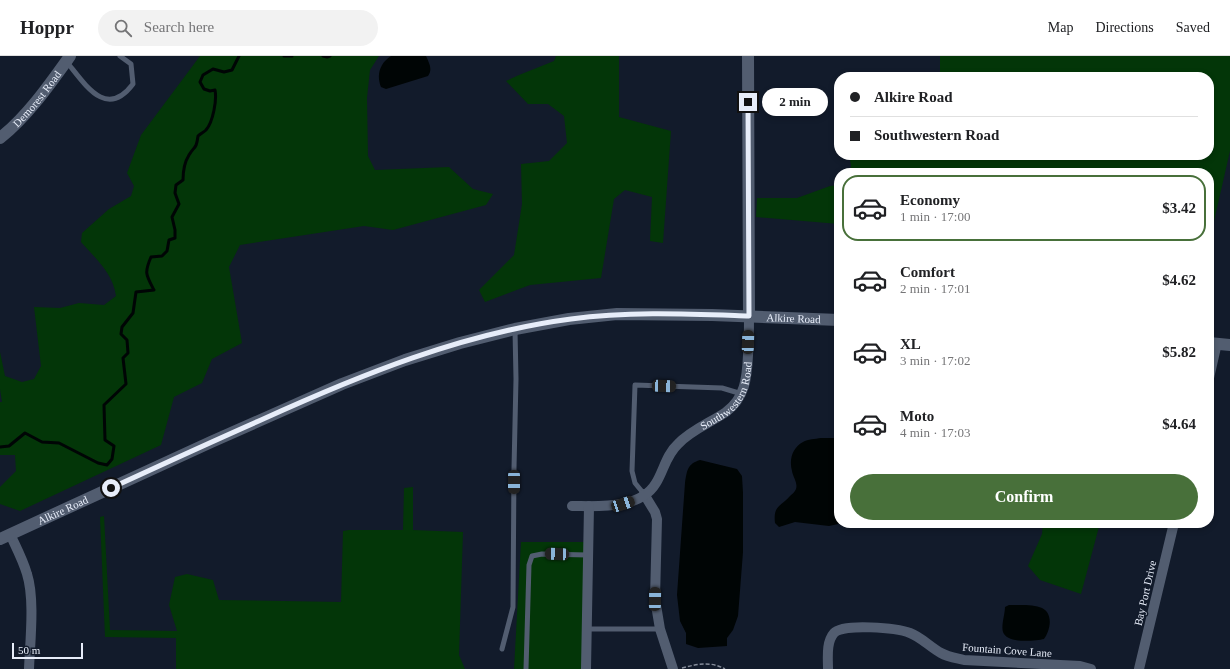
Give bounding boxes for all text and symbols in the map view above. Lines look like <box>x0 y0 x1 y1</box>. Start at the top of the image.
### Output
search box <box>98 10 378 46</box>
text: Hoppr <box>20 17 74 38</box>
icon: search <box>112 17 134 39</box>
text: Search here <box>144 19 214 35</box>
text: Map <box>1048 20 1073 35</box>
text: Directions <box>1095 20 1154 35</box>
text: Saved <box>1176 20 1210 35</box>
street label: Demorest Road <box>10 68 64 129</box>
callout: 2 min <box>762 88 828 116</box>
text: Alkire Road <box>874 89 952 105</box>
route end <box>739 93 757 111</box>
text: 2 min <box>779 94 811 109</box>
text: Southwestern Road <box>874 127 999 143</box>
icon: car <box>852 190 888 226</box>
text: Economy <box>900 192 960 208</box>
text: $3.42 <box>1162 200 1196 216</box>
text: 1 min · 17:00 <box>900 209 970 224</box>
icon: car <box>852 262 888 298</box>
text: Comfort <box>900 264 955 280</box>
text: $4.62 <box>1162 272 1196 288</box>
text: 2 min · 17:01 <box>900 281 970 296</box>
street label: Alkire Road <box>766 311 821 325</box>
car <box>742 330 754 354</box>
icon: car <box>852 334 888 370</box>
text: XL <box>900 336 921 352</box>
text: $5.82 <box>1162 344 1196 360</box>
text: 3 min · 17:02 <box>900 353 970 368</box>
street label: Southwestern Road <box>698 361 754 432</box>
car <box>652 380 676 392</box>
icon: car <box>852 406 888 442</box>
text: Moto <box>900 408 934 424</box>
text: $4.64 <box>1162 416 1196 432</box>
text: 4 min · 17:03 <box>900 425 970 440</box>
car <box>508 470 520 494</box>
button: Confirm <box>850 474 1198 520</box>
route start <box>102 479 120 497</box>
street label: Alkire Road <box>36 493 90 527</box>
car <box>610 495 636 513</box>
car <box>545 548 569 560</box>
street label: Bay Port Drive <box>1132 559 1158 627</box>
car <box>649 587 661 611</box>
scale bar <box>12 641 83 660</box>
street label: Fountain Cove Lane <box>962 641 1052 659</box>
text: 50 m <box>18 644 40 656</box>

